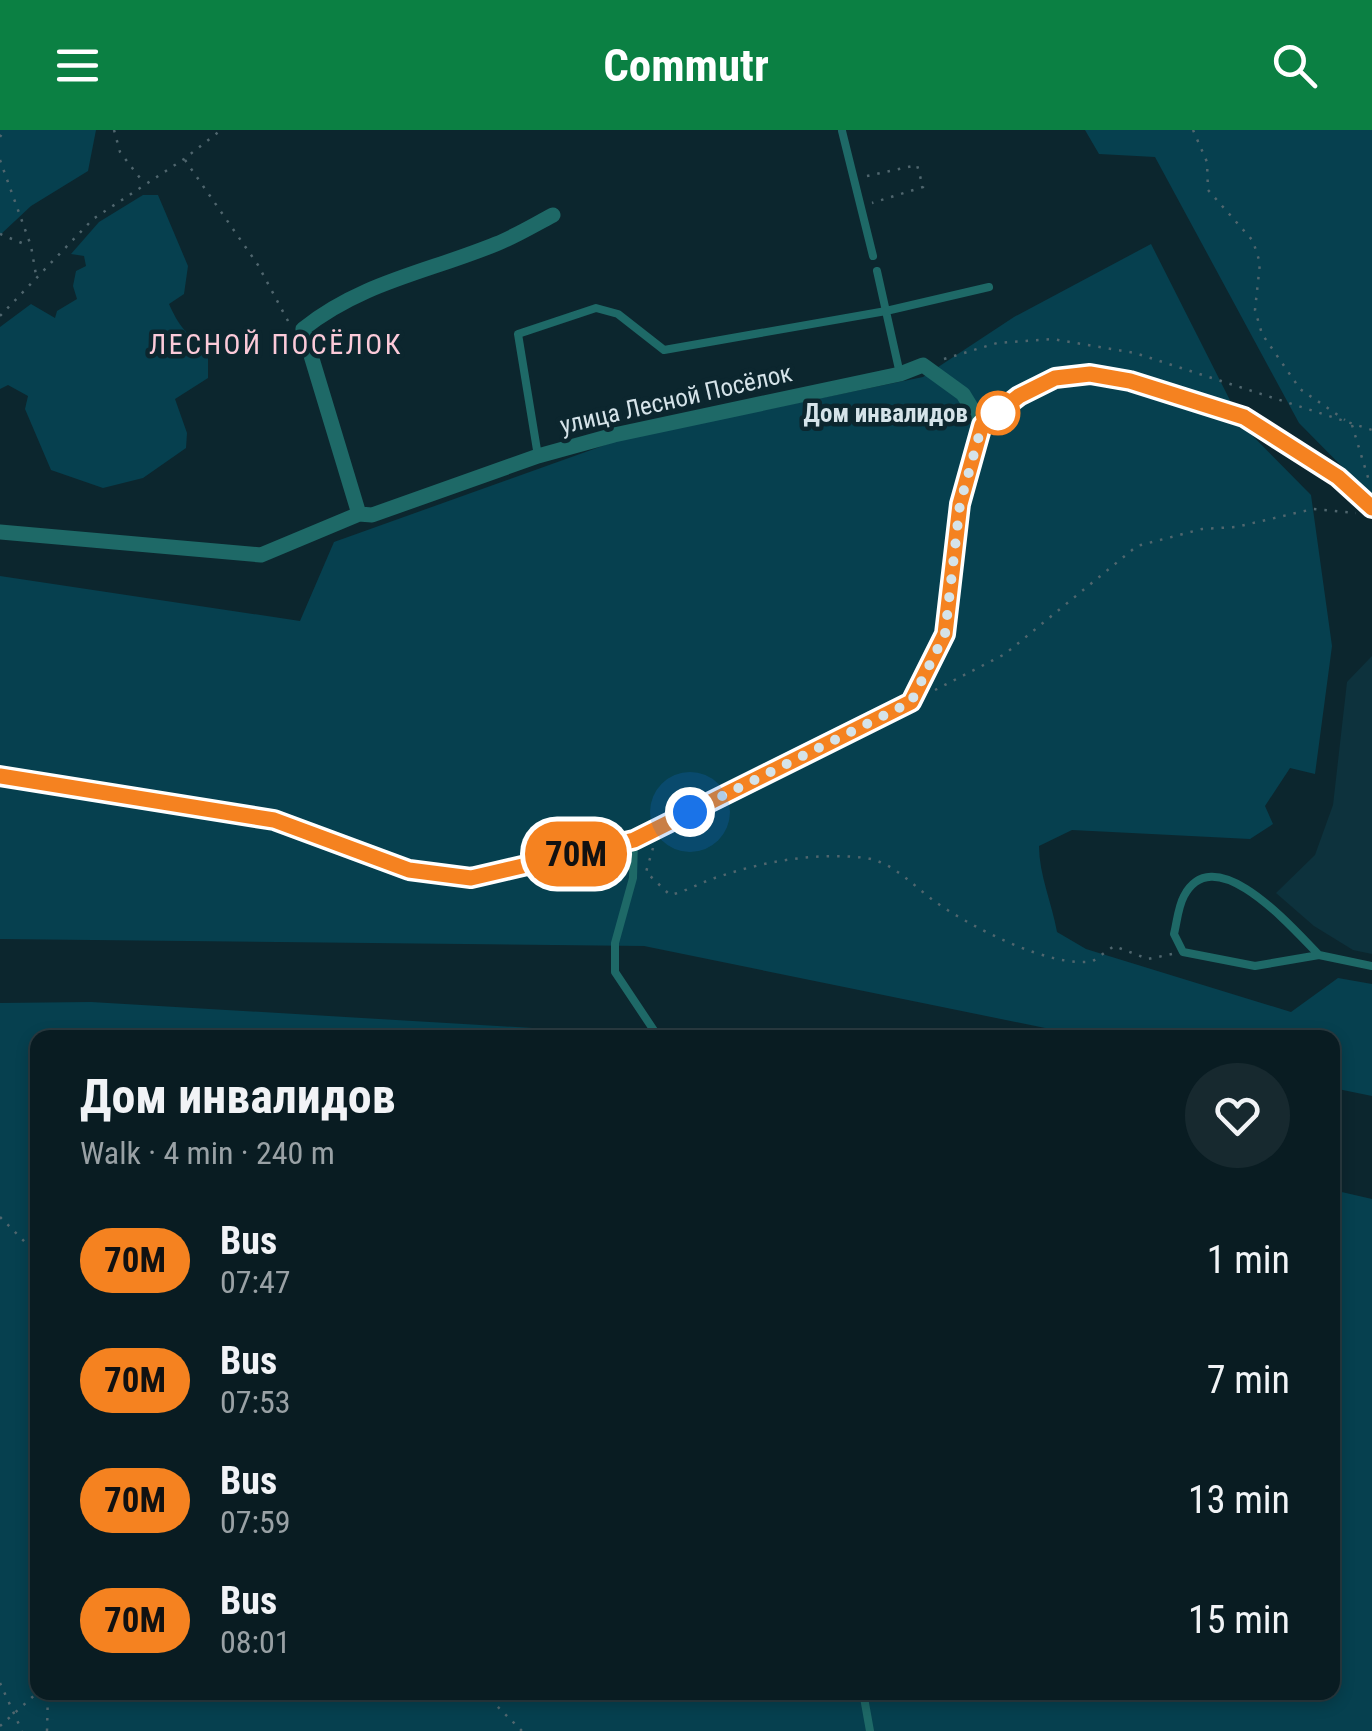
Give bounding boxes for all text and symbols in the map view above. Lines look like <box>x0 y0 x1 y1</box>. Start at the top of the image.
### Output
icon: menu <box>50 38 105 93</box>
icon: search <box>1267 38 1322 93</box>
text: Commutr <box>603 39 769 92</box>
district label: ЛЕСНОЙ ПОСЁЛОК <box>149 328 403 361</box>
street label: улица Лесной Посёлок <box>557 358 795 440</box>
marker: Дом инвалидов <box>977 392 1019 434</box>
place label: Дом инвалидов <box>804 399 968 428</box>
your location <box>665 787 715 837</box>
line badge: 70М <box>518 822 634 886</box>
text: 70М <box>545 834 607 875</box>
button: heart <box>1185 1063 1290 1168</box>
text: Дом инвалидов <box>80 1068 396 1125</box>
text: Walk · 4 min · 240 m <box>80 1134 335 1172</box>
text: Bus <box>220 1219 277 1263</box>
text: 1 min <box>1207 1238 1290 1282</box>
text: 70М <box>104 1240 166 1281</box>
text: 07:47 <box>220 1263 291 1301</box>
text: Bus <box>220 1339 277 1383</box>
text: 7 min <box>1207 1358 1290 1402</box>
text: 70М <box>104 1360 166 1401</box>
text: 07:53 <box>220 1383 291 1421</box>
text: Bus <box>220 1459 277 1503</box>
text: 13 min <box>1188 1478 1290 1522</box>
text: 70М <box>104 1480 166 1521</box>
text: 07:59 <box>220 1503 291 1541</box>
text: Bus <box>220 1579 277 1623</box>
text: 15 min <box>1188 1598 1290 1642</box>
text: 70М <box>104 1600 166 1641</box>
text: 08:01 <box>220 1623 291 1661</box>

